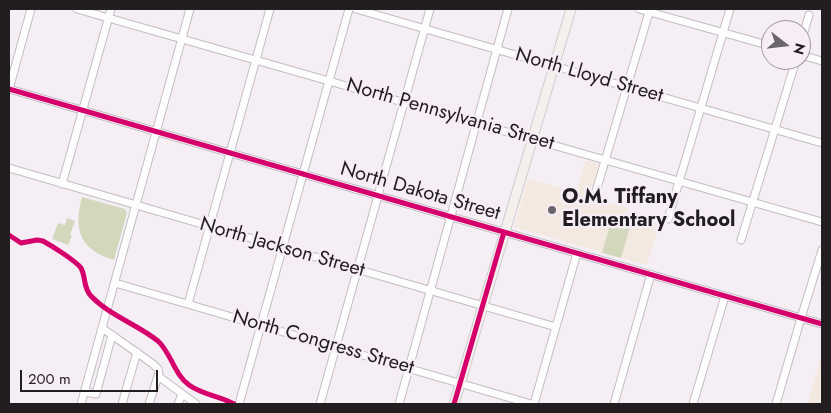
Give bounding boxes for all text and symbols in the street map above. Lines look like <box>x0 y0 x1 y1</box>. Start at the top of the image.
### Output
north arrow <box>761 20 811 70</box>
text: N <box>788 41 811 57</box>
street label: North Lloyd Street <box>512 43 666 109</box>
street label: North Pennsylvania Street <box>343 74 557 156</box>
street label: North Dakota Street <box>337 158 503 226</box>
place label: O.M. Tiffany Elementary School <box>562 186 735 233</box>
marker: O.M. Tiffany Elementary School <box>546 204 558 216</box>
street label: North Jackson Street <box>197 213 367 283</box>
street label: North Congress Street <box>229 306 417 380</box>
scale bar <box>22 360 160 392</box>
text: 200 m <box>28 368 71 390</box>

